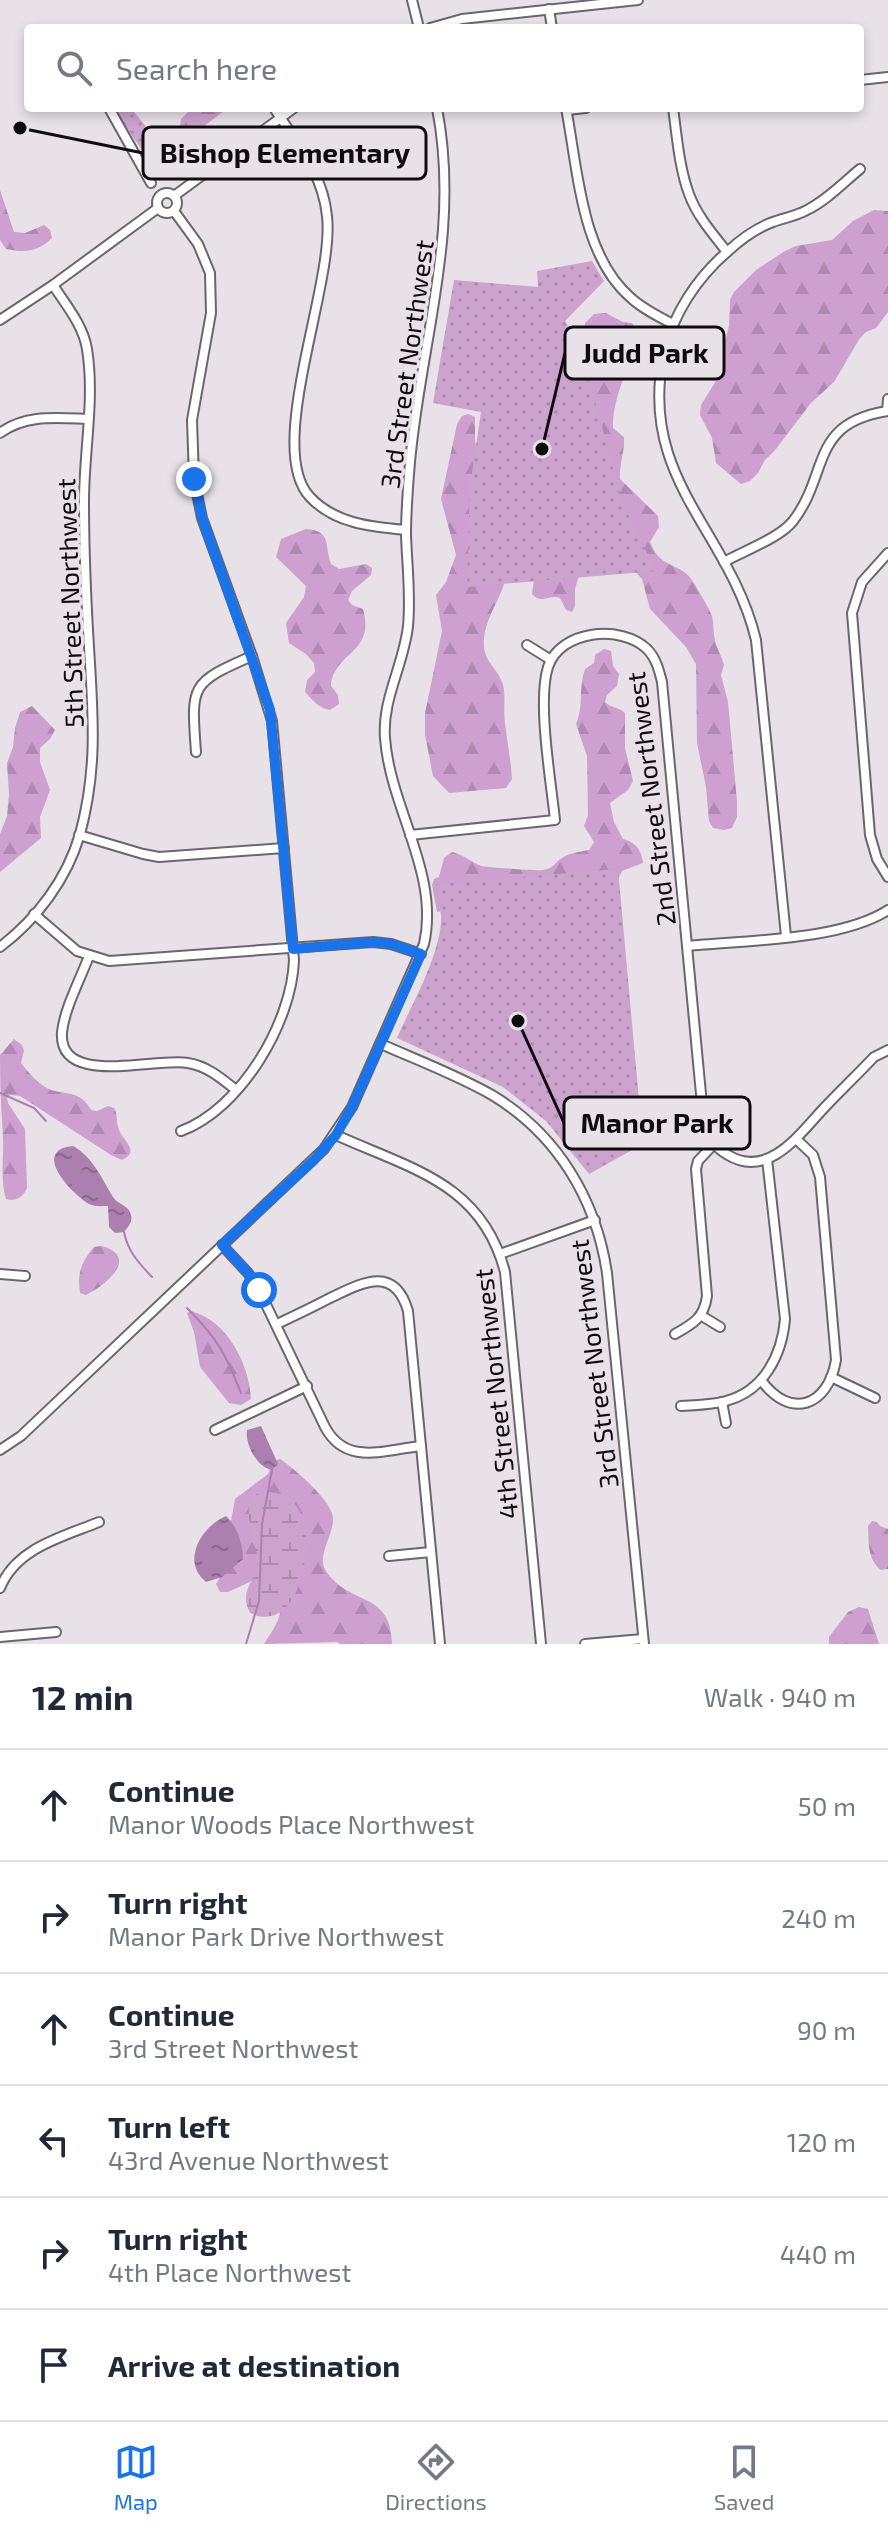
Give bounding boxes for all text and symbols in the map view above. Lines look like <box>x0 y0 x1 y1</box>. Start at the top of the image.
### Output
search box <box>24 24 864 112</box>
icon: search <box>52 46 96 90</box>
text: Search here <box>116 50 277 86</box>
callout: Bishop Elementary <box>143 127 426 179</box>
text: Bishop Elementary <box>160 135 410 169</box>
street label: 3rd Street Northwest <box>373 238 439 490</box>
callout: Judd Park <box>565 327 724 379</box>
text: Judd Park <box>581 335 709 369</box>
route end <box>176 461 212 497</box>
street label: 5th Street Northwest <box>49 478 89 728</box>
street label: 2nd Street Northwest <box>619 670 681 928</box>
callout: Manor Park <box>564 1097 750 1149</box>
text: Manor Park <box>580 1105 734 1139</box>
street label: 3rd Street Northwest <box>562 1238 624 1490</box>
street label: 4th Street Northwest <box>466 1267 524 1521</box>
route start <box>241 1272 277 1308</box>
text: 12 min <box>32 1676 134 1717</box>
text: Walk · 940 m <box>704 1681 856 1712</box>
text: Continue <box>108 1772 235 1808</box>
icon: ahead <box>32 1783 76 1827</box>
text: 50 m <box>798 1790 856 1821</box>
text: Manor Woods Place Northwest <box>108 1808 474 1839</box>
text: Turn right <box>108 1884 248 1920</box>
icon: right <box>32 1895 76 1939</box>
text: 240 m <box>781 1902 856 1933</box>
text: Manor Park Drive Northwest <box>108 1920 444 1951</box>
text: Continue <box>108 1996 235 2032</box>
icon: ahead <box>32 2007 76 2051</box>
text: 90 m <box>797 2014 856 2045</box>
text: 3rd Street Northwest <box>108 2032 358 2063</box>
text: Turn left <box>108 2108 230 2144</box>
icon: left <box>32 2119 76 2163</box>
text: 120 m <box>787 2126 856 2157</box>
text: 43rd Avenue Northwest <box>108 2144 389 2175</box>
text: Turn right <box>108 2220 248 2256</box>
icon: right <box>32 2231 76 2275</box>
text: 440 m <box>780 2238 856 2269</box>
text: 4th Place Northwest <box>108 2256 351 2287</box>
icon: arrive <box>32 2343 76 2387</box>
text: Arrive at destination <box>108 2347 400 2383</box>
tab: Map <box>114 2440 158 2514</box>
tab: Directions <box>385 2440 487 2514</box>
tab: Saved <box>714 2440 774 2514</box>

